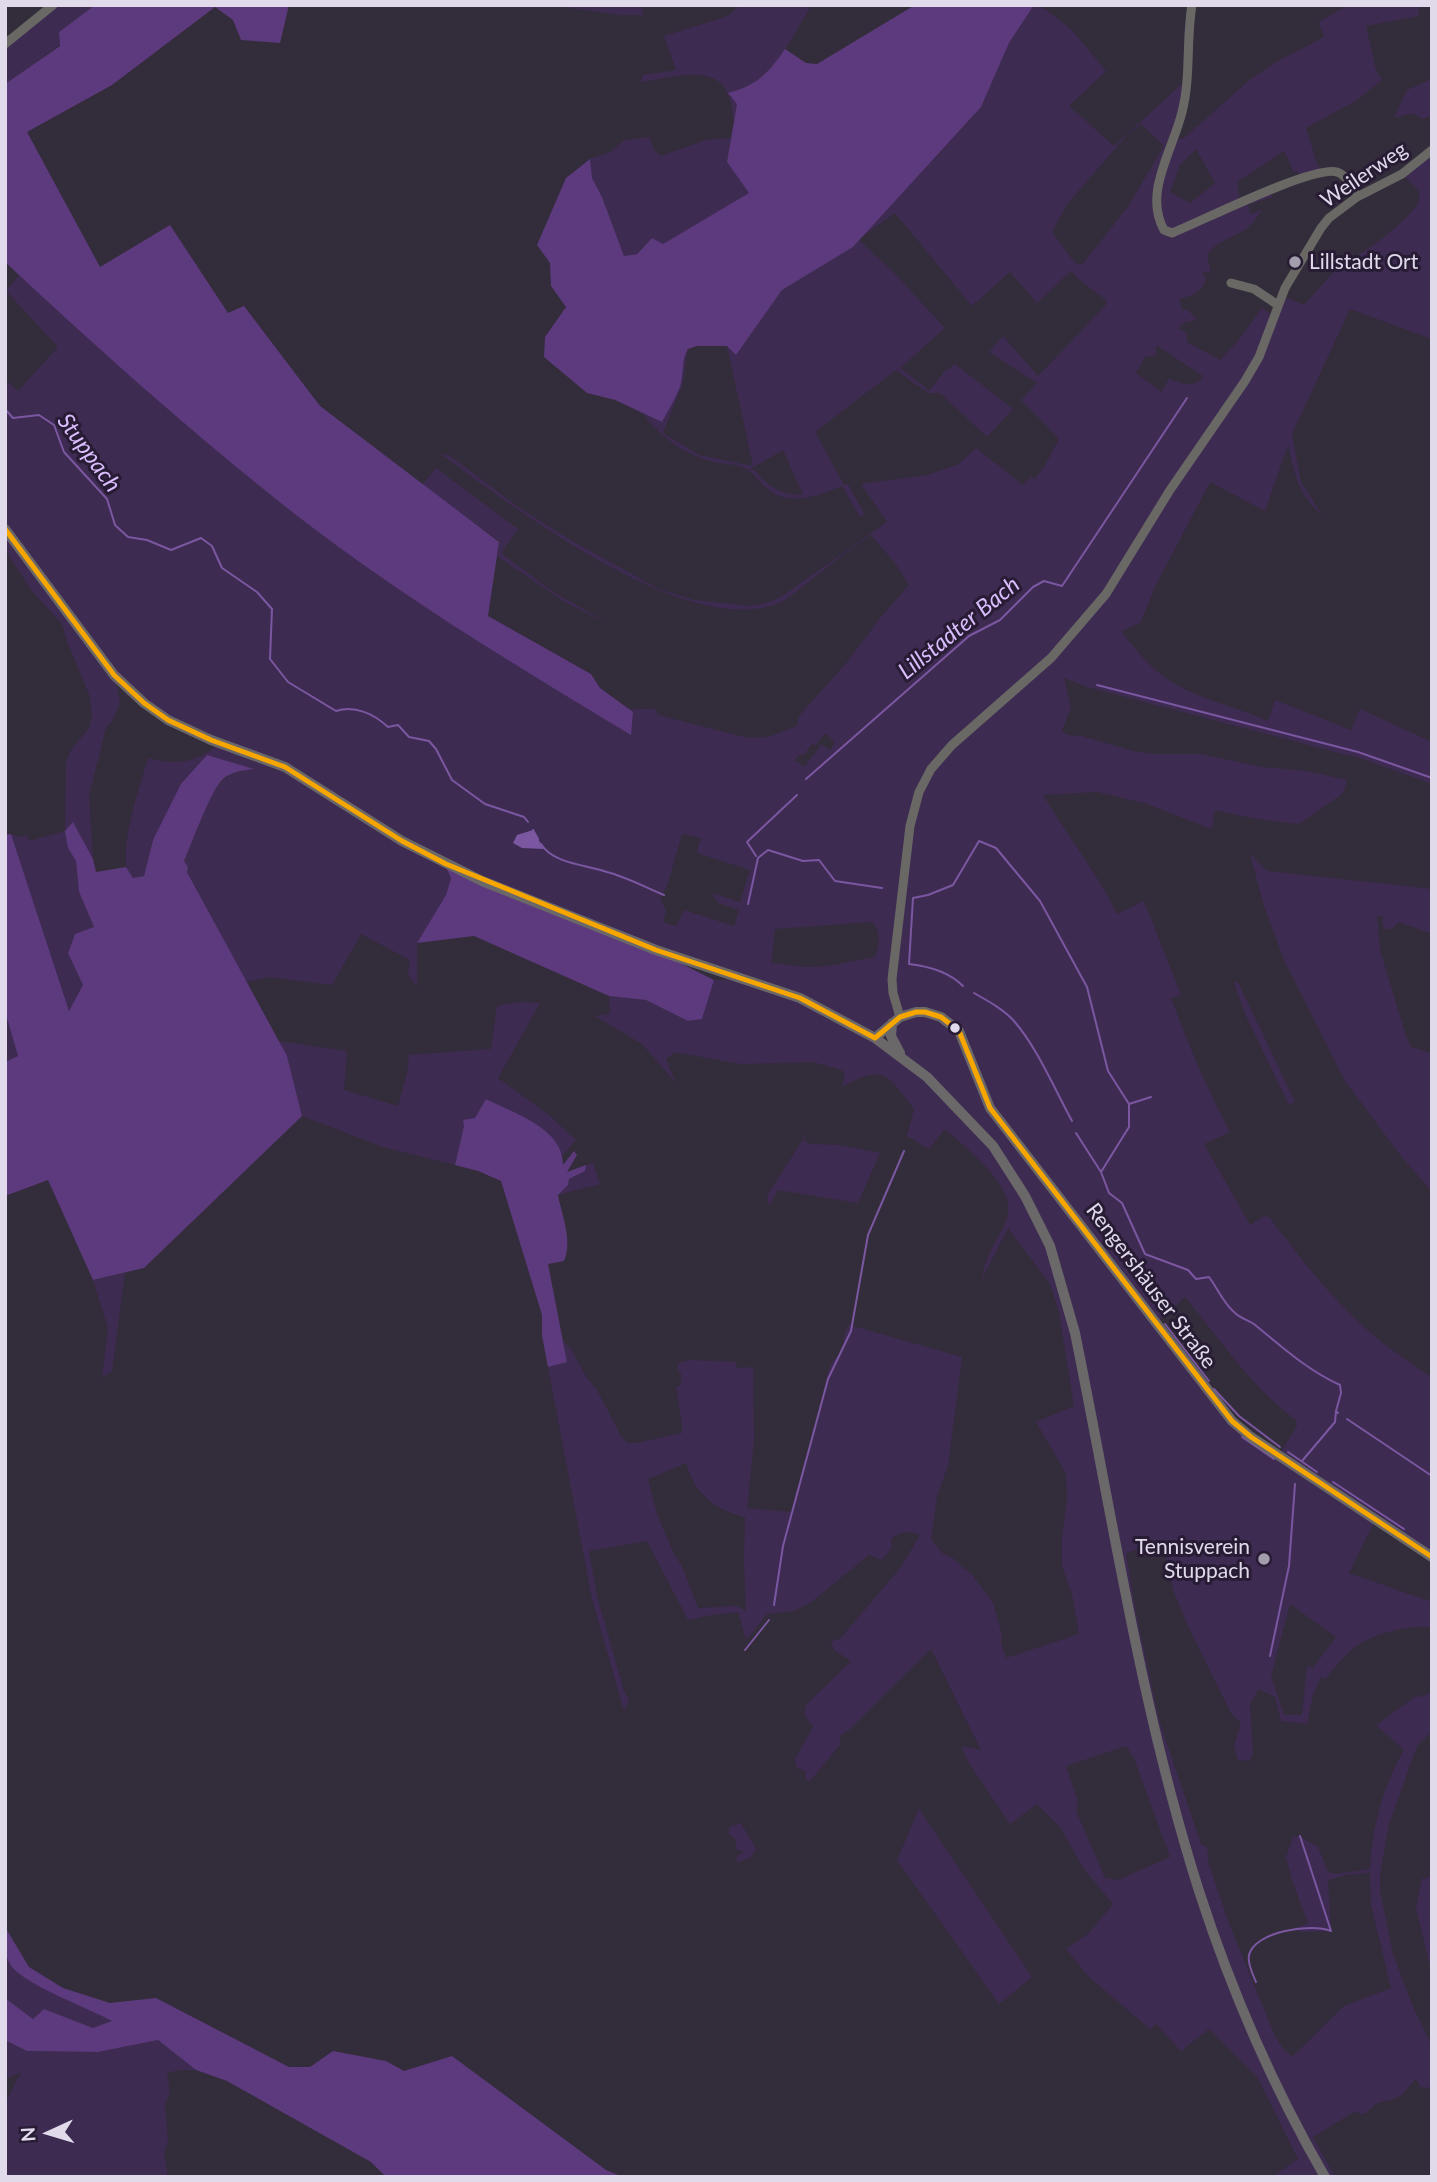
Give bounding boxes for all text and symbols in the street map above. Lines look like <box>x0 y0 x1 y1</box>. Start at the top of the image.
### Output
street label: Weilerweg <box>1316 137 1412 213</box>
place label: Lillstadt Ort <box>1309 249 1418 275</box>
marker: Lillstadt Ort <box>1287 254 1303 270</box>
water label: Stuppach <box>51 408 127 498</box>
water label: Lillstadter Bach <box>893 571 1025 685</box>
unlabelled marker <box>948 1021 962 1035</box>
street label: Rengershäuser Straße <box>1081 1198 1221 1374</box>
place label: Tennisverein Stuppach <box>1135 1534 1250 1584</box>
marker: Tennisverein Stuppach <box>1256 1551 1272 1567</box>
north arrow <box>14 2098 84 2168</box>
text: N <box>16 2126 40 2143</box>

